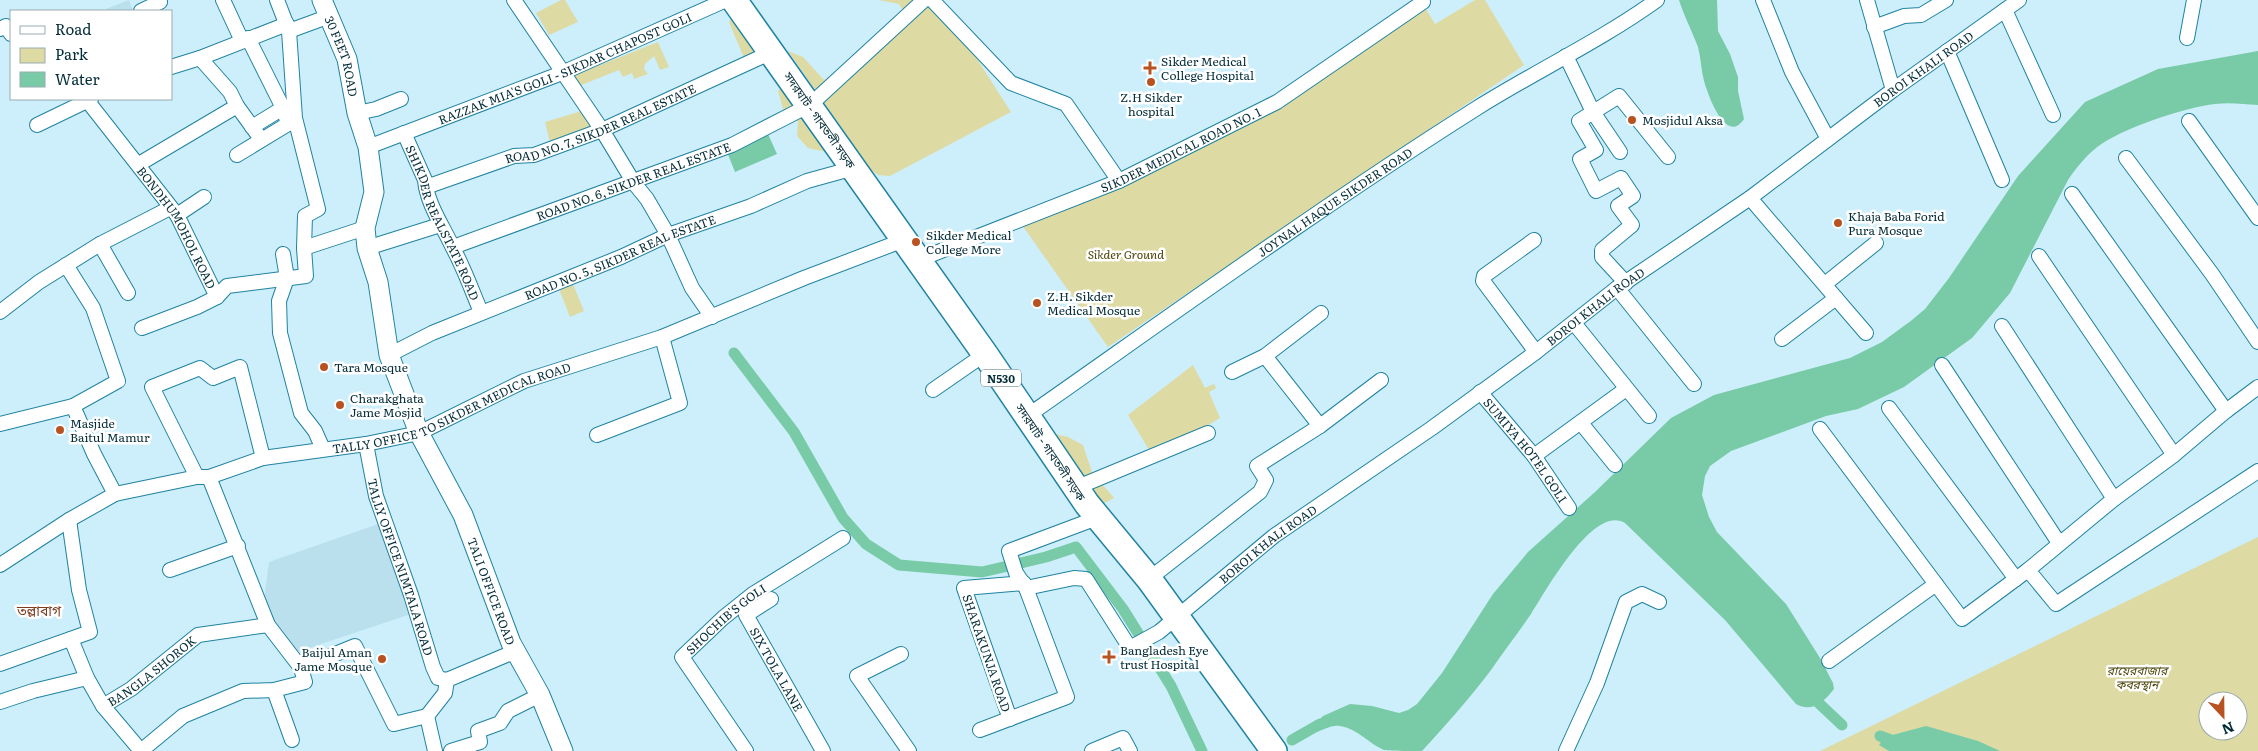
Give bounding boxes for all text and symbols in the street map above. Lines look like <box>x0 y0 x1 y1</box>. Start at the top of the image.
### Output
street label: RAZZAK MIA'S GOLI - SIKDAR CHAPOST GOLI <box>435 8 694 128</box>
legend <box>10 10 172 100</box>
street label: 30 FEET ROAD <box>321 13 363 98</box>
text: Road <box>55 17 91 40</box>
street label: BOROI KHALI ROAD <box>1869 26 1977 111</box>
text: Park <box>55 42 89 65</box>
place label: Sikder Medical College Hospital <box>1161 52 1254 84</box>
marker: Sikder Medical College Hospital <box>1143 61 1157 75</box>
text: Water <box>55 67 100 90</box>
street label: সদরঘাট - গাবতলী সড়ক <box>779 67 860 172</box>
marker: Z.H Sikder hospital <box>1145 76 1157 88</box>
street label: ROAD NO. 7, SIKDER REAL ESTATE <box>502 79 699 168</box>
place label: Z.H Sikder hospital <box>1120 88 1182 120</box>
street label: SIKDER MEDICAL ROAD NO. 1 <box>1098 102 1264 197</box>
place label: Mosjidul Aksa <box>1642 111 1724 129</box>
marker: Mosjidul Aksa <box>1626 114 1638 126</box>
street label: ROAD NO. 6, SIKDER REAL ESTATE <box>534 137 733 225</box>
street label: SHIKDER REALSTATE ROAD <box>402 142 484 303</box>
street label: JOYNAL HAQUE SIKDER ROAD <box>1254 143 1416 261</box>
street label: BONDHUMOHOL ROAD <box>133 162 221 292</box>
place label: Khaja Baba Forid Pura Mosque <box>1848 207 1945 239</box>
street label: ROAD NO. 5, SIKDER REAL ESTATE <box>521 210 718 304</box>
marker: Khaja Baba Forid Pura Mosque <box>1832 217 1844 229</box>
place label: Sikder Medical College More <box>926 226 1012 258</box>
marker: Sikder Medical College More <box>910 236 922 248</box>
park label: Sikder Ground <box>1088 245 1164 263</box>
street label: BOROI KHALI ROAD <box>1542 263 1648 350</box>
place label: Z.H. Sikder Medical Mosque <box>1047 287 1140 319</box>
marker: Z.H. Sikder Medical Mosque <box>1031 297 1043 309</box>
street label: TALLY OFFICE TO SIKDER MEDICAL ROAD <box>331 358 573 458</box>
place label: Tara Mosque <box>334 358 408 376</box>
marker: Tara Mosque <box>318 361 330 373</box>
road number: N530 <box>981 369 1021 386</box>
place label: Charakghata Jame Mosjid <box>350 389 424 421</box>
street label: SUMIYA HOTEL GOLI <box>1479 394 1572 506</box>
marker: Charakghata Jame Mosjid <box>334 399 346 411</box>
street label: সদরঘাট - গাবতলী সড়ক <box>1011 399 1091 505</box>
place label: Masjide Baitul Mamur <box>70 414 150 446</box>
marker: Masjide Baitul Mamur <box>54 424 66 436</box>
street label: TALLY OFFICE NIMTALA ROAD <box>364 477 438 658</box>
street label: BOROI KHALI ROAD <box>1215 500 1320 588</box>
street label: TALI OFFICE ROAD <box>463 535 520 648</box>
street label: SHOCHIB'S GOLI <box>681 579 769 658</box>
street label: SHARAKUNJA ROAD <box>958 592 1016 714</box>
district label: তল্লাবাগ <box>16 600 62 620</box>
street label: SIX TOLA LANE <box>746 624 808 715</box>
street label: BANGLA SHOROK <box>104 631 200 710</box>
place label: Bangladesh Eye trust Hospital <box>1120 641 1208 673</box>
place label: Baijul Aman Jame Mosque <box>294 643 372 675</box>
marker: Bangladesh Eye trust Hospital <box>1102 650 1116 664</box>
marker: Baijul Aman Jame Mosque <box>376 653 388 665</box>
park label: রায়েরবাজার কবরস্থান <box>2107 661 2170 693</box>
north arrow <box>2198 691 2248 741</box>
text: N <box>2219 718 2237 741</box>

